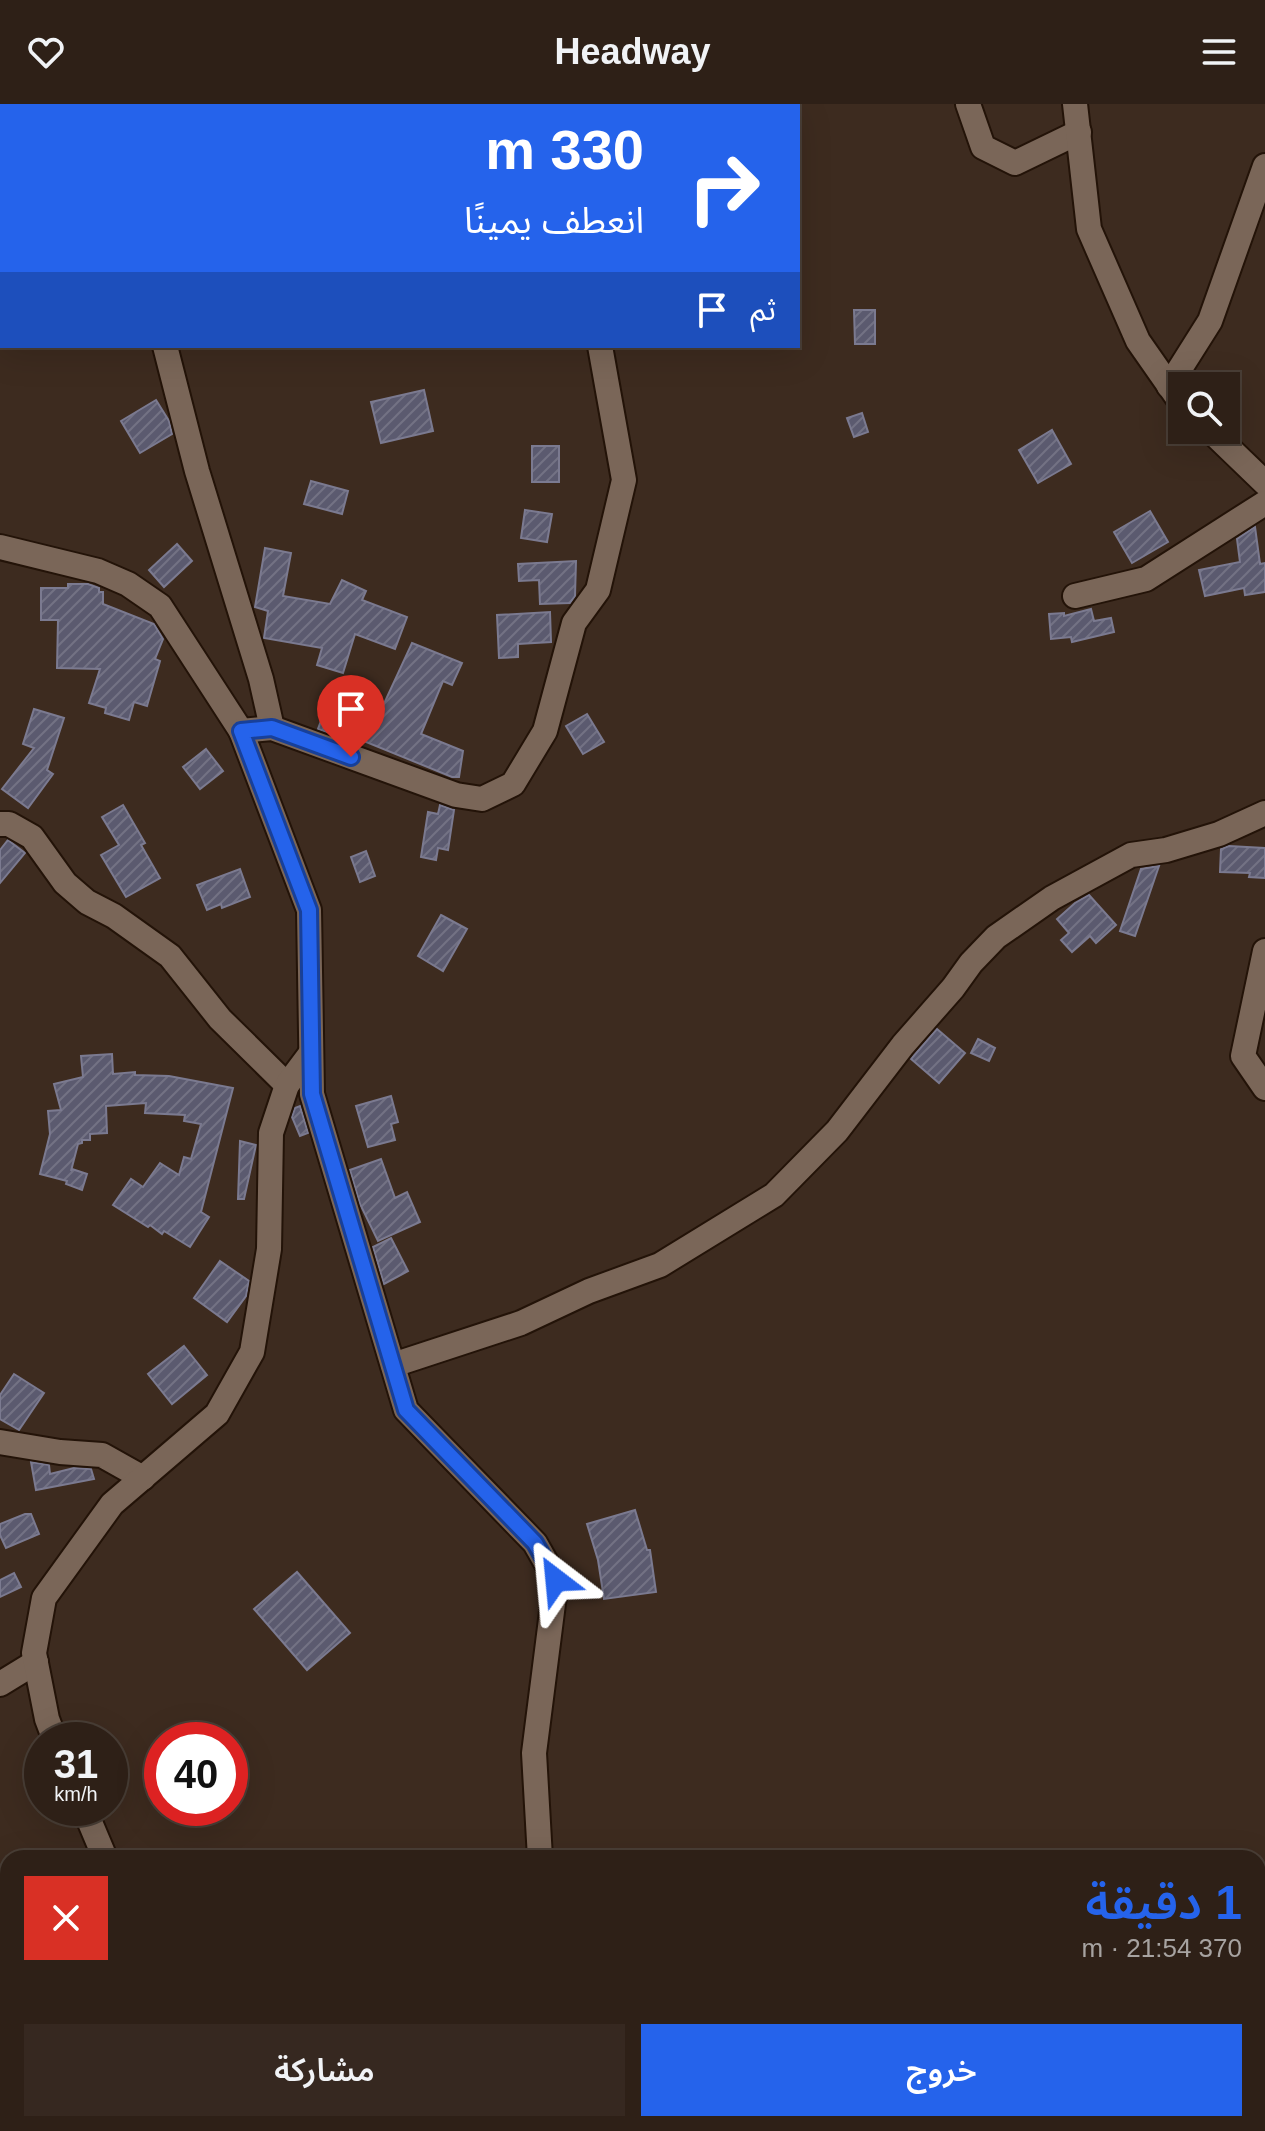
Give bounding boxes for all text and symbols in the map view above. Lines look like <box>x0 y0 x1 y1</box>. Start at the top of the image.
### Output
icon: heart <box>24 30 68 74</box>
icon: menu <box>1197 30 1241 74</box>
text: Headway <box>554 31 711 72</box>
text: 330 m <box>485 118 644 181</box>
icon: right <box>672 136 776 240</box>
text: انعطف يمينًا <box>464 200 644 241</box>
icon: arrive <box>690 288 734 332</box>
text: ثم <box>750 293 776 326</box>
map controls <box>1168 372 1240 444</box>
button: search <box>1168 372 1240 444</box>
pin <box>317 675 385 757</box>
icon: arrive <box>329 687 373 731</box>
position arrow <box>514 1538 598 1622</box>
speed limit sign: 40 <box>144 1722 248 1826</box>
text: 31 <box>54 1742 98 1786</box>
text: km/h <box>54 1783 98 1805</box>
button: close <box>24 1876 108 1960</box>
text: 1 دقيقة <box>1086 1876 1242 1929</box>
text: 370 m · 21:54 <box>1082 1933 1242 1963</box>
button: مشاركة <box>24 2024 625 2116</box>
button: خروج <box>641 2024 1242 2116</box>

